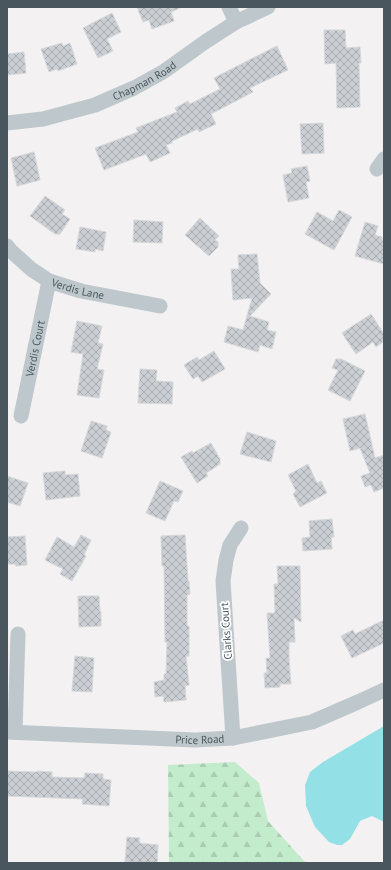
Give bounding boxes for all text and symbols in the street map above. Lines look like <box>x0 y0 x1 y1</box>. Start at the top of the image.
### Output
street label: Chapman Road <box>110 58 179 104</box>
street label: Verdis Lane <box>49 275 106 302</box>
street label: Verdis Court <box>22 319 48 379</box>
street label: Clarks Court <box>217 602 235 660</box>
street label: Price Road <box>175 731 225 747</box>

